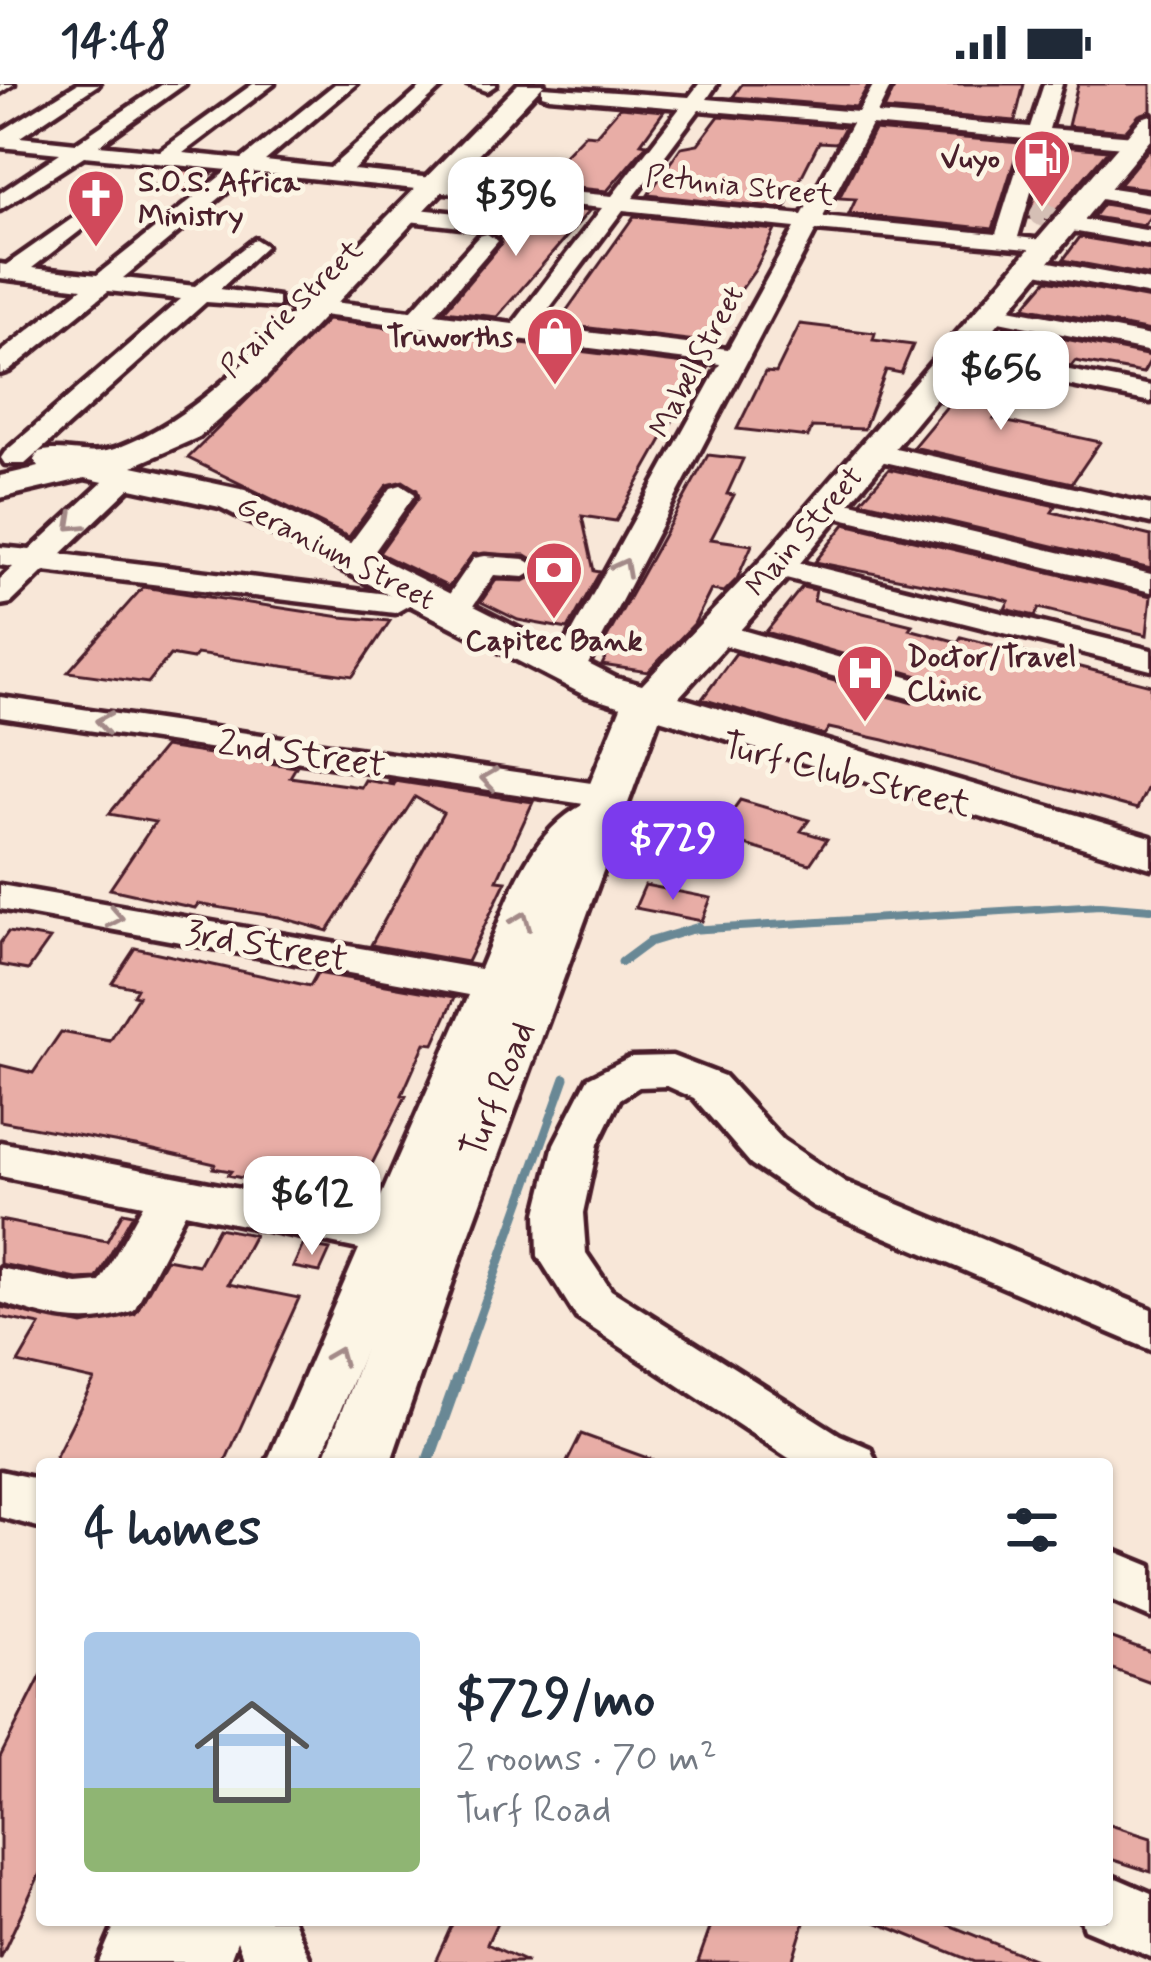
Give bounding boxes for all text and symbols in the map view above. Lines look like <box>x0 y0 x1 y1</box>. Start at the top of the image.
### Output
text: 14:48 <box>60 13 170 72</box>
fuel station icon: Vuyo <box>1011 127 1073 209</box>
place label: Vuyo <box>940 140 1000 179</box>
pin: $396 <box>445 157 587 259</box>
street label: Petunia Street <box>644 157 836 216</box>
place label: S.O.S. Africa Ministry <box>138 163 301 236</box>
church icon: S.O.S. Africa Ministry <box>65 167 127 249</box>
text: $396 <box>475 170 557 221</box>
street label: Prairie Street <box>213 231 372 387</box>
street label: Mabel Street <box>641 279 754 445</box>
shop icon: Truworths <box>524 305 586 387</box>
place label: Truworths <box>387 318 514 357</box>
pin: $656 <box>930 331 1072 433</box>
text: $656 <box>960 344 1042 395</box>
street label: Main Street <box>738 458 873 606</box>
street label: Geranium Street <box>230 487 441 620</box>
one-way arrow <box>67 509 88 530</box>
bank icon: Capitec Bank <box>523 539 585 621</box>
one-way arrow <box>609 557 632 579</box>
place label: Capitec Bank <box>465 622 643 661</box>
place label: Doctor/Travel Clinic <box>907 638 1076 711</box>
hospital icon: Doctor/Travel Clinic <box>834 642 896 724</box>
one-way arrow <box>94 711 114 736</box>
street label: 2nd Street <box>215 720 388 790</box>
street label: Turf Club Street <box>717 723 975 830</box>
one-way arrow <box>480 767 499 793</box>
pin: $729 <box>602 801 744 903</box>
text: $729 <box>629 814 717 865</box>
one-way arrow <box>105 903 125 929</box>
street label: 3rd Street <box>182 910 351 985</box>
one-way arrow <box>508 910 532 931</box>
street label: Turf Road <box>451 1015 548 1166</box>
pin: $612 <box>241 1156 383 1258</box>
text: $612 <box>271 1169 353 1220</box>
one-way arrow <box>323 1346 347 1367</box>
text: 4 homes <box>84 1497 261 1563</box>
icon: filters <box>999 1497 1065 1563</box>
text: $729/mo <box>456 1668 655 1734</box>
icon: home <box>180 1680 324 1824</box>
text: 2 rooms · 70 m² <box>456 1734 717 1785</box>
text: Turf Road <box>456 1785 611 1836</box>

